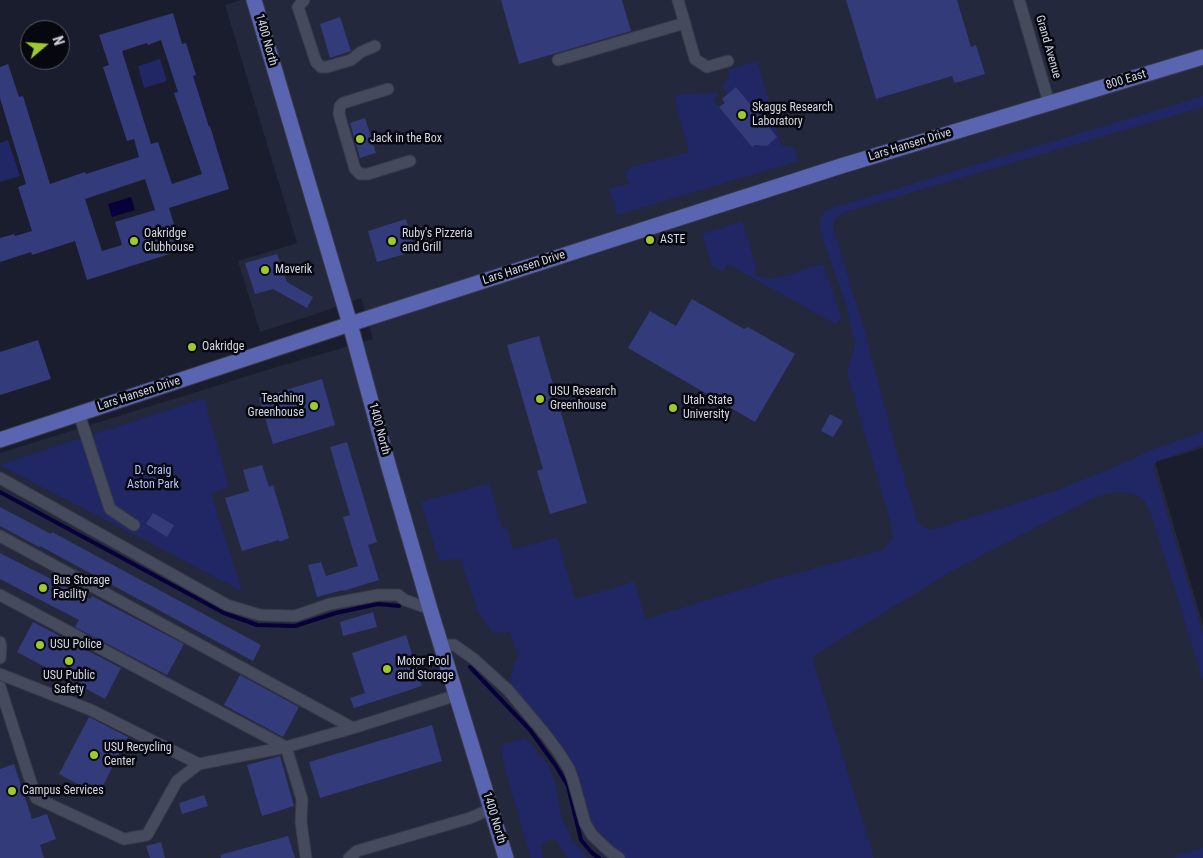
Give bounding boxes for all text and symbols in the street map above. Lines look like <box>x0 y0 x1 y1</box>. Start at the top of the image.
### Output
street label: 1400 North <box>252 12 280 68</box>
street label: Grand Avenue <box>1032 14 1064 80</box>
north arrow <box>20 20 70 70</box>
text: N <box>49 34 67 47</box>
street label: 800 East <box>1104 67 1148 93</box>
place label: Skaggs Research Laboratory <box>752 101 833 129</box>
marker: Skaggs Research Laboratory <box>736 109 748 121</box>
street label: Lars Hansen Drive <box>867 126 953 164</box>
place label: Jack in the Box <box>370 132 442 146</box>
marker: Jack in the Box <box>354 133 366 145</box>
place label: Oakridge Clubhouse <box>144 227 194 255</box>
place label: Ruby's Pizzeria and Grill <box>402 227 473 255</box>
place label: ASTE <box>660 233 685 247</box>
marker: ASTE <box>644 234 656 246</box>
marker: Oakridge Clubhouse <box>128 235 140 247</box>
marker: Ruby's Pizzeria and Grill <box>386 235 398 247</box>
street label: Lars Hansen Drive <box>481 248 567 288</box>
place label: Maverik <box>275 263 312 277</box>
marker: Maverik <box>259 264 271 276</box>
place label: Oakridge <box>202 340 244 354</box>
marker: Oakridge <box>186 341 198 353</box>
street label: Lars Hansen Drive <box>96 374 182 414</box>
place label: USU Research Greenhouse <box>550 385 616 413</box>
place label: Teaching Greenhouse <box>248 392 304 420</box>
marker: USU Research Greenhouse <box>534 393 546 405</box>
place label: Utah State University <box>683 394 732 422</box>
marker: Teaching Greenhouse <box>308 400 320 412</box>
street label: 1400 North <box>365 401 393 457</box>
marker: Utah State University <box>667 402 679 414</box>
park label: D. Craig Aston Park <box>127 464 179 492</box>
place label: Bus Storage Facility <box>53 574 110 602</box>
marker: Bus Storage Facility <box>37 582 49 594</box>
place label: USU Police <box>50 638 102 652</box>
marker: USU Police <box>34 639 46 651</box>
marker: USU Public Safety <box>63 655 75 667</box>
place label: Motor Pool and Storage <box>397 655 454 683</box>
marker: Motor Pool and Storage <box>381 663 393 675</box>
place label: USU Public Safety <box>43 669 95 697</box>
place label: USU Recycling Center <box>104 741 172 769</box>
marker: USU Recycling Center <box>88 749 100 761</box>
place label: Campus Services <box>22 784 104 798</box>
marker: Campus Services <box>6 785 18 797</box>
street label: 1400 North <box>479 790 509 846</box>

